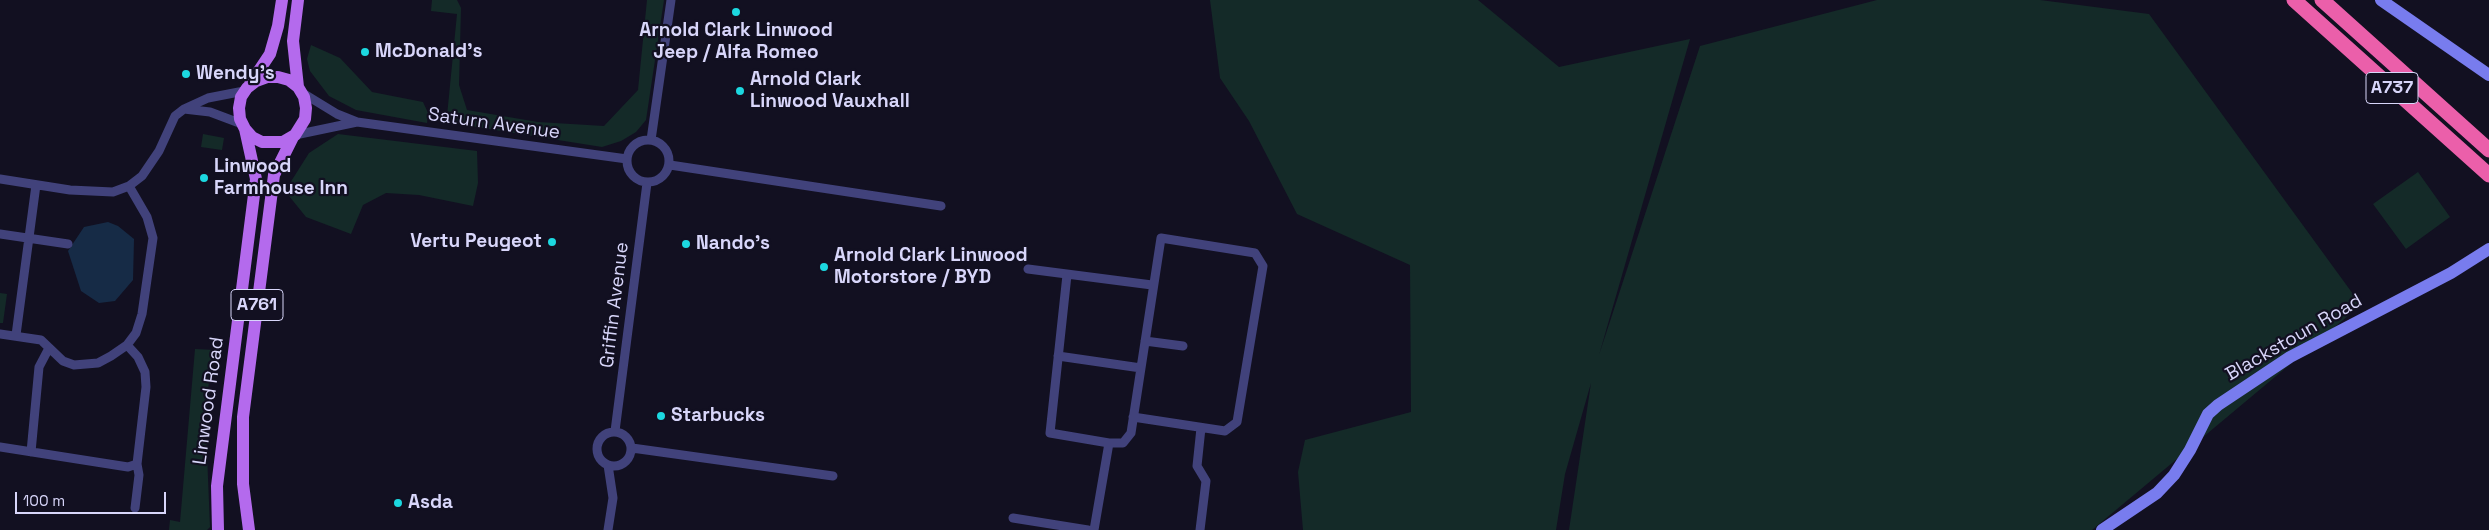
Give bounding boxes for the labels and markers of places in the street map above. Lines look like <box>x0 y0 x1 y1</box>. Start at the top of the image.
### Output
marker: Arnold Clark Linwood Jeep / Alfa Romeo <box>730 6 742 18</box>
place label: Arnold Clark Linwood Jeep / Alfa Romeo <box>639 20 833 64</box>
place label: McDonald's <box>375 41 482 63</box>
marker: McDonald's <box>359 46 371 58</box>
place label: Wendy's <box>196 63 275 85</box>
marker: Wendy's <box>180 68 192 80</box>
place label: Arnold Clark Linwood Vauxhall <box>750 69 910 113</box>
marker: Arnold Clark Linwood Vauxhall <box>734 85 746 97</box>
place label: Linwood Farmhouse Inn <box>214 156 348 200</box>
marker: Linwood Farmhouse Inn <box>198 172 210 184</box>
place label: Vertu Peugeot <box>410 231 542 253</box>
place label: Nando's <box>696 233 770 255</box>
marker: Vertu Peugeot <box>546 236 558 248</box>
marker: Nando's <box>680 238 692 250</box>
place label: Arnold Clark Linwood Motorstore / BYD <box>834 245 1028 289</box>
marker: Arnold Clark Linwood Motorstore / BYD <box>818 261 830 273</box>
place label: Starbucks <box>671 405 765 427</box>
marker: Starbucks <box>655 410 667 422</box>
place label: Asda <box>408 492 453 514</box>
marker: Asda <box>392 497 404 509</box>

